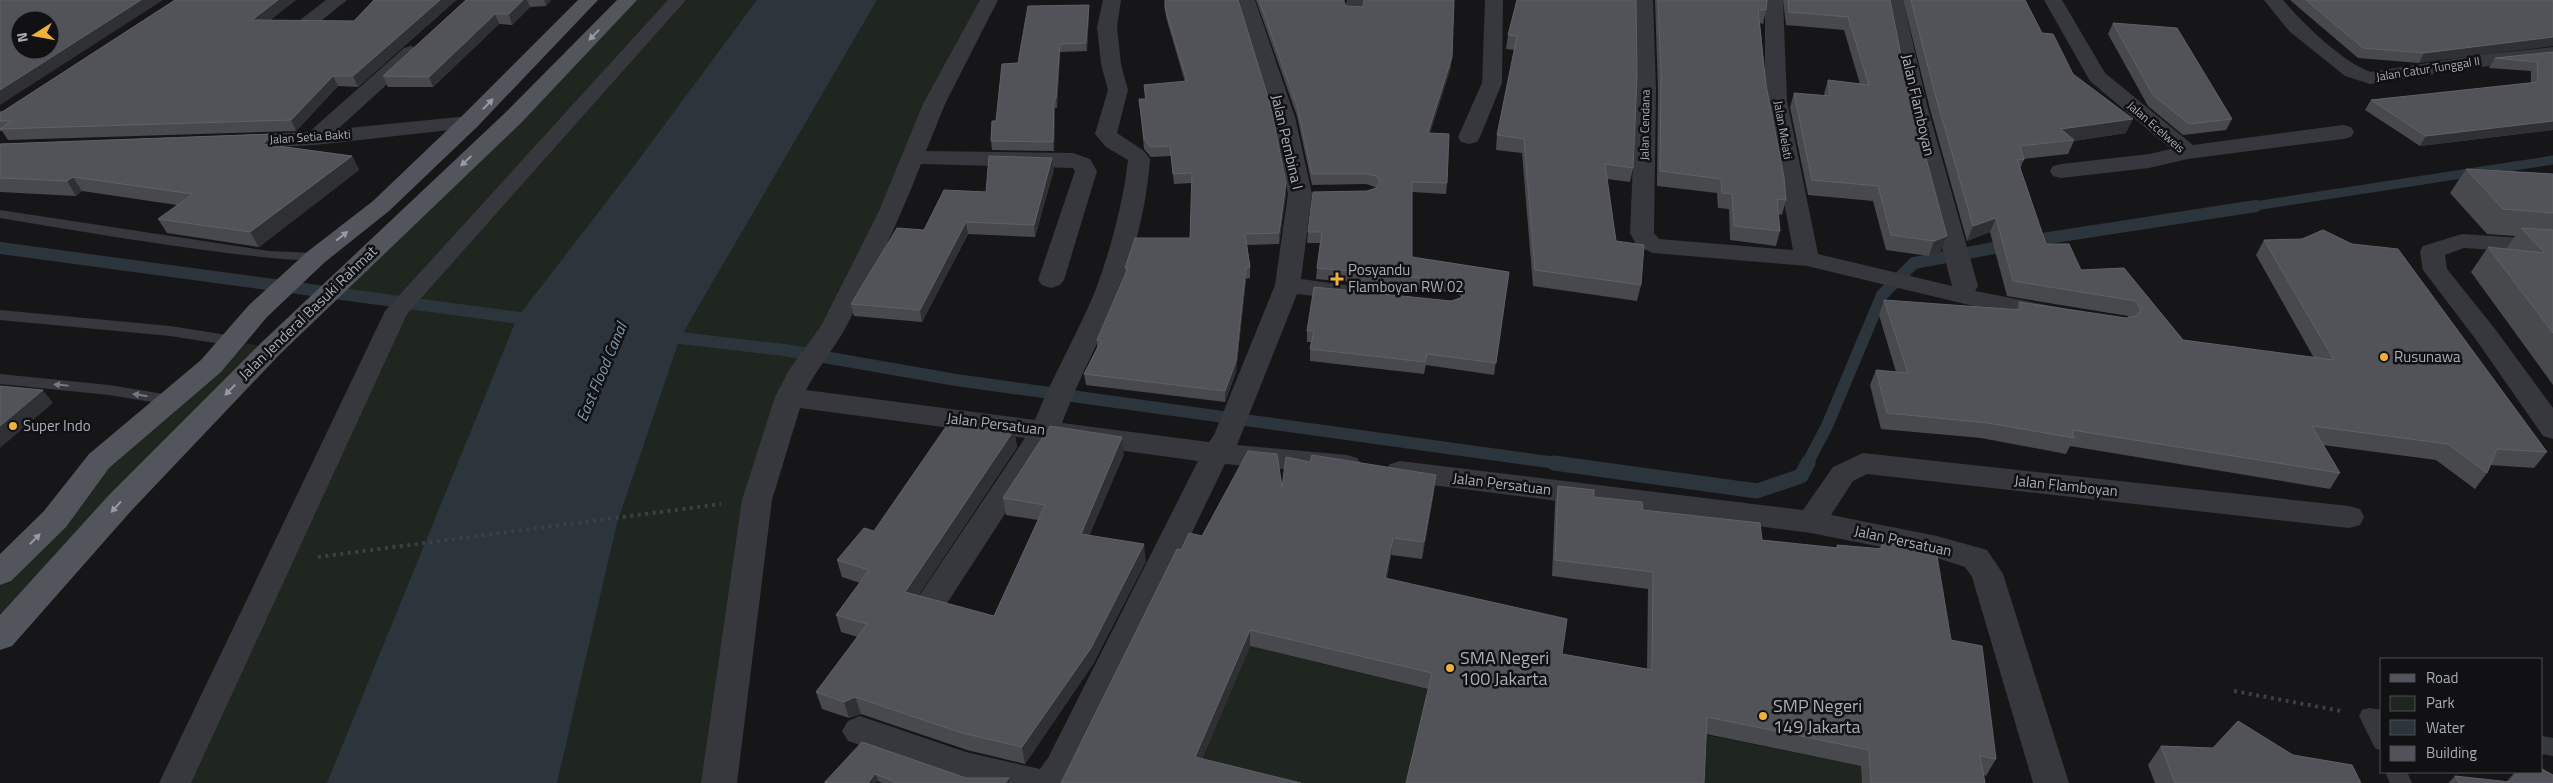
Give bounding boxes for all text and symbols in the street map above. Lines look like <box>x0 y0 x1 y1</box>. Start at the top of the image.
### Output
north arrow <box>10 10 60 60</box>
one-way arrow <box>588 29 600 41</box>
text: N <box>11 31 33 44</box>
street label: Jalan Catur Tunggal II <box>2375 51 2481 86</box>
street label: Jalan Flamboyan <box>1896 52 1941 158</box>
street label: Jalan Cendana <box>1634 89 1655 161</box>
street label: Jalan Pembina I <box>1265 92 1310 192</box>
street label: Jalan Ecelweis <box>2123 96 2190 157</box>
one-way arrow <box>482 98 494 110</box>
street label: Jalan Melati <box>1769 99 1798 161</box>
street label: Jalan Setia Bakti <box>269 124 351 149</box>
one-way arrow <box>461 155 473 167</box>
one-way arrow <box>335 231 348 242</box>
street label: Jalan Jenderal Basuki Rahmat <box>233 240 383 385</box>
place label: Posyandu Flamboyan RW 02 <box>1348 258 1464 298</box>
marker: Posyandu Flamboyan RW 02 <box>1330 272 1344 286</box>
water label: East Flood Canal <box>569 317 633 425</box>
place label: Rusunawa <box>2394 345 2461 368</box>
marker: Rusunawa <box>2378 351 2390 363</box>
one-way arrow <box>52 381 68 389</box>
one-way arrow <box>224 384 236 396</box>
one-way arrow <box>131 391 147 399</box>
street label: Jalan Persatuan <box>945 406 1047 441</box>
place label: Super Indo <box>23 414 91 437</box>
marker: Super Indo <box>7 420 19 432</box>
street label: Jalan Persatuan <box>1451 466 1553 501</box>
street label: Jalan Flamboyan <box>2013 469 2119 502</box>
one-way arrow <box>111 500 122 513</box>
street label: Jalan Persatuan <box>1852 519 1954 562</box>
one-way arrow <box>28 533 40 545</box>
place label: SMA Negeri 100 Jakarta <box>1460 644 1549 692</box>
legend <box>2380 658 2543 773</box>
marker: SMA Negeri 100 Jakarta <box>1444 662 1456 674</box>
text: Road <box>2426 666 2458 689</box>
text: Park <box>2426 691 2455 714</box>
place label: SMP Negeri 149 Jakarta <box>1773 692 1862 740</box>
marker: SMP Negeri 149 Jakarta <box>1757 710 1769 722</box>
text: Water <box>2426 716 2465 739</box>
text: Building <box>2426 741 2477 764</box>

